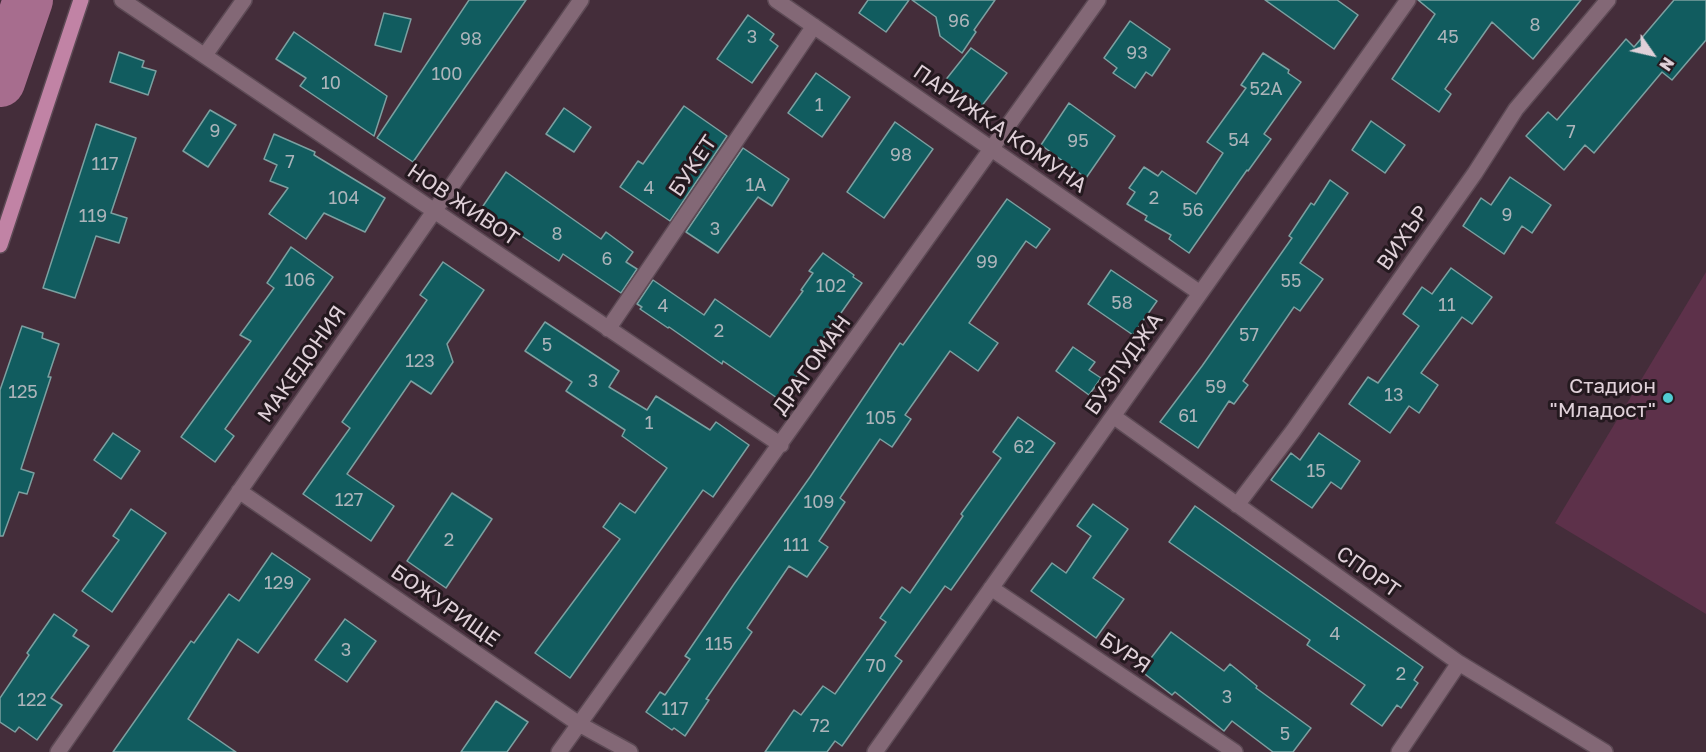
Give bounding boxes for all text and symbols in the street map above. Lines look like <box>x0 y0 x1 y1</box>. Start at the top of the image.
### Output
house number: 96 <box>948 10 970 32</box>
house number: 8 <box>1530 14 1540 36</box>
north arrow <box>1622 24 1682 84</box>
house number: 3 <box>747 26 757 48</box>
house number: 45 <box>1437 26 1459 48</box>
house number: 98 <box>460 28 482 50</box>
house number: 93 <box>1126 42 1148 64</box>
text: N <box>1655 53 1679 75</box>
street label: ПАРИЖКА КОМУНА <box>908 60 1092 198</box>
house number: 100 <box>431 63 463 85</box>
house number: 10 <box>321 72 341 94</box>
house number: 52А <box>1250 78 1282 100</box>
house number: 1 <box>815 94 823 116</box>
house number: 9 <box>210 120 220 142</box>
house number: 7 <box>1566 121 1576 143</box>
house number: 54 <box>1228 129 1250 151</box>
house number: 95 <box>1067 130 1089 152</box>
street label: БУКЕТ <box>663 131 723 201</box>
house number: 98 <box>890 144 912 166</box>
house number: 7 <box>285 151 295 173</box>
house number: 117 <box>92 153 118 175</box>
street label: НОВ ЖИВОТ <box>403 159 523 251</box>
house number: 1А <box>746 174 766 196</box>
house number: 4 <box>644 177 654 199</box>
house number: 104 <box>329 187 359 209</box>
house number: 2 <box>1149 187 1159 209</box>
house number: 56 <box>1182 199 1204 221</box>
street label: ВИХЪР <box>1372 201 1434 275</box>
house number: 9 <box>1502 204 1512 226</box>
house number: 119 <box>79 205 107 227</box>
house number: 3 <box>710 218 720 240</box>
house number: 8 <box>552 223 562 245</box>
house number: 6 <box>602 248 612 270</box>
house number: 99 <box>976 251 998 273</box>
house number: 106 <box>285 269 315 291</box>
house number: 55 <box>1281 270 1301 292</box>
house number: 102 <box>816 275 846 297</box>
house number: 58 <box>1111 292 1133 314</box>
house number: 11 <box>1438 294 1456 316</box>
house number: 4 <box>658 295 668 317</box>
street label: МАКЕДОНИЯ <box>253 301 351 427</box>
street label: БУЗЛУДЖА <box>1080 308 1168 420</box>
street label: ДРАГОМАН <box>768 310 856 420</box>
house number: 2 <box>714 320 724 342</box>
house number: 57 <box>1239 324 1259 346</box>
house number: 5 <box>542 334 552 356</box>
house number: 123 <box>405 350 435 372</box>
house number: 3 <box>588 370 598 392</box>
place label: Стадион "Младост" <box>1550 373 1656 423</box>
house number: 59 <box>1205 376 1227 398</box>
house number: 125 <box>8 381 38 403</box>
house number: 13 <box>1384 384 1404 406</box>
marker: Стадион "Младост" <box>1661 391 1675 405</box>
house number: 61 <box>1178 405 1198 427</box>
house number: 105 <box>866 407 896 429</box>
house number: 1 <box>645 412 653 434</box>
house number: 62 <box>1013 436 1035 458</box>
house number: 15 <box>1306 460 1326 482</box>
house number: 127 <box>335 489 363 511</box>
house number: 109 <box>804 491 834 513</box>
house number: 2 <box>444 529 454 551</box>
house number: 111 <box>783 534 809 556</box>
street label: СПОРТ <box>1331 541 1405 603</box>
street label: БОЖУРИЩЕ <box>386 559 504 653</box>
house number: 129 <box>264 572 294 594</box>
house number: 4 <box>1330 623 1340 645</box>
street label: БУРЯ <box>1095 627 1155 679</box>
house number: 115 <box>705 633 733 655</box>
house number: 3 <box>341 639 351 661</box>
house number: 70 <box>866 655 886 677</box>
house number: 2 <box>1396 663 1406 685</box>
house number: 3 <box>1222 686 1232 708</box>
house number: 122 <box>17 689 47 711</box>
house number: 117 <box>662 698 688 720</box>
house number: 72 <box>810 715 830 737</box>
house number: 5 <box>1280 723 1290 745</box>

